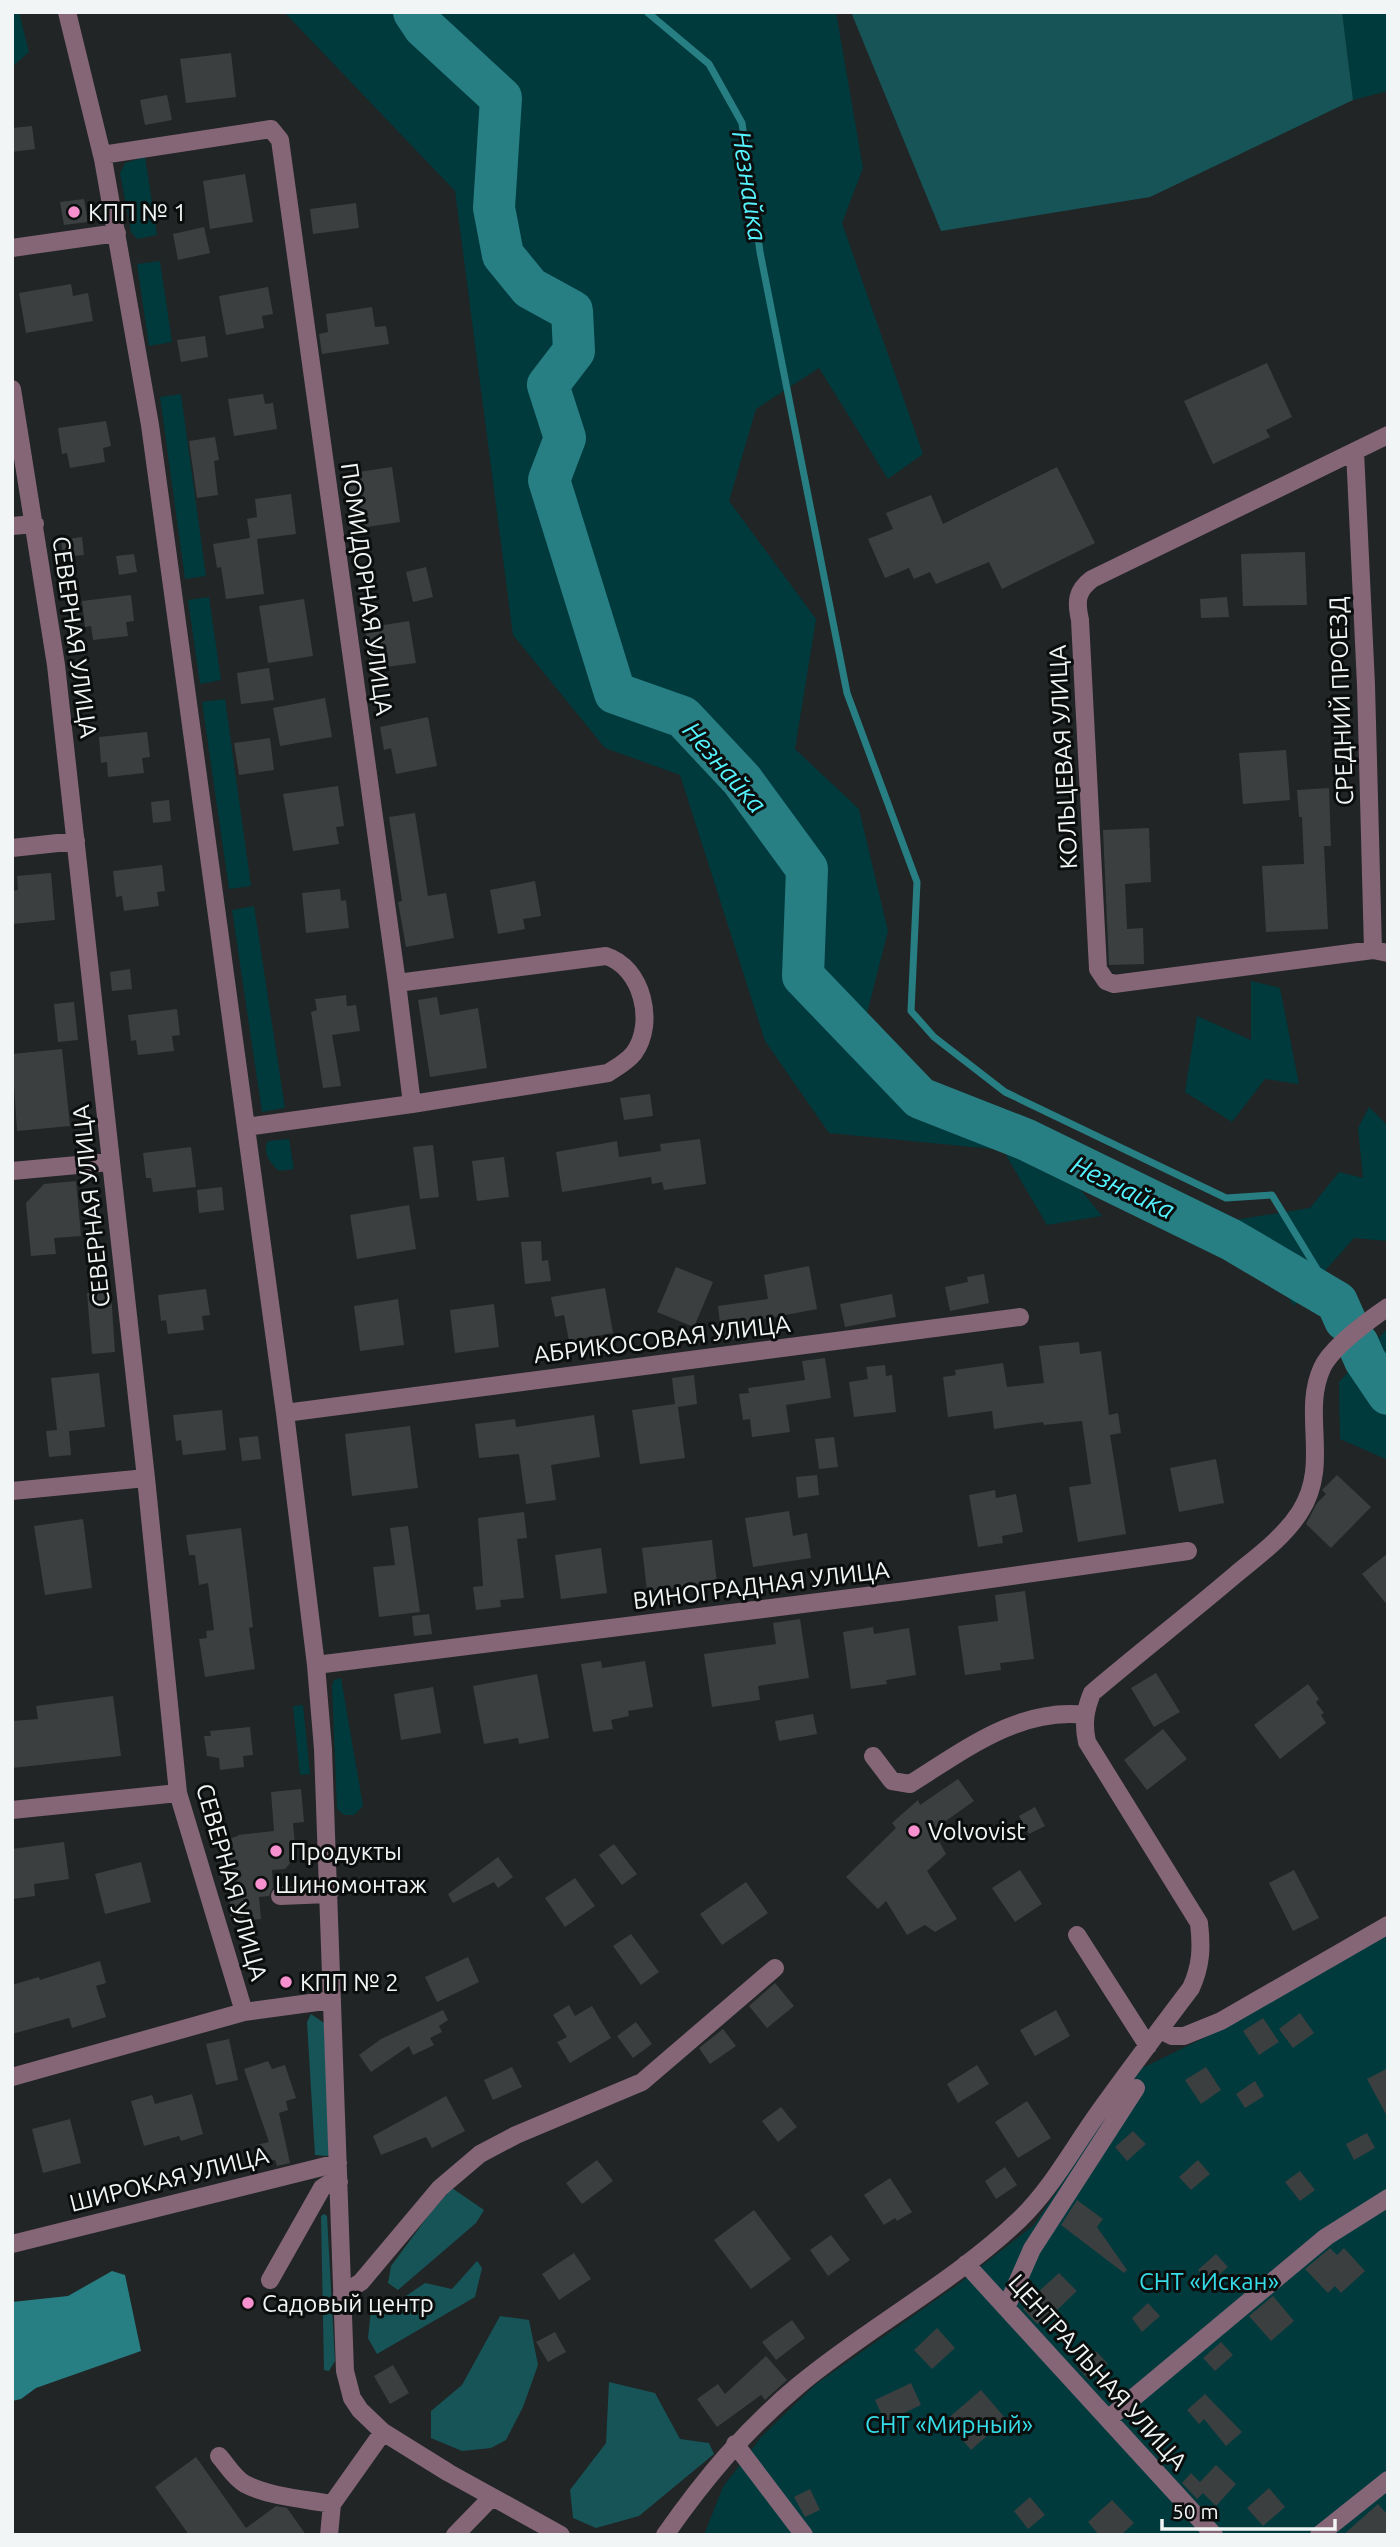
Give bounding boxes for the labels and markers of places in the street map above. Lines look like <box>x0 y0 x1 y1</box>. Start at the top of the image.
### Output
place label: КПП № 1 <box>88 199 187 226</box>
marker: КПП № 1 <box>66 204 82 220</box>
place label: Volvovist <box>928 1818 1026 1845</box>
marker: Volvovist <box>906 1823 922 1839</box>
place label: Продукты <box>290 1838 402 1865</box>
marker: Продукты <box>268 1843 284 1859</box>
place label: Шиномонтаж <box>275 1871 427 1898</box>
marker: Шиномонтаж <box>253 1876 269 1892</box>
place label: КПП № 2 <box>300 1969 399 1996</box>
marker: КПП № 2 <box>278 1974 294 1990</box>
place label: Садовый центр <box>262 2290 434 2317</box>
marker: Садовый центр <box>240 2295 256 2311</box>

